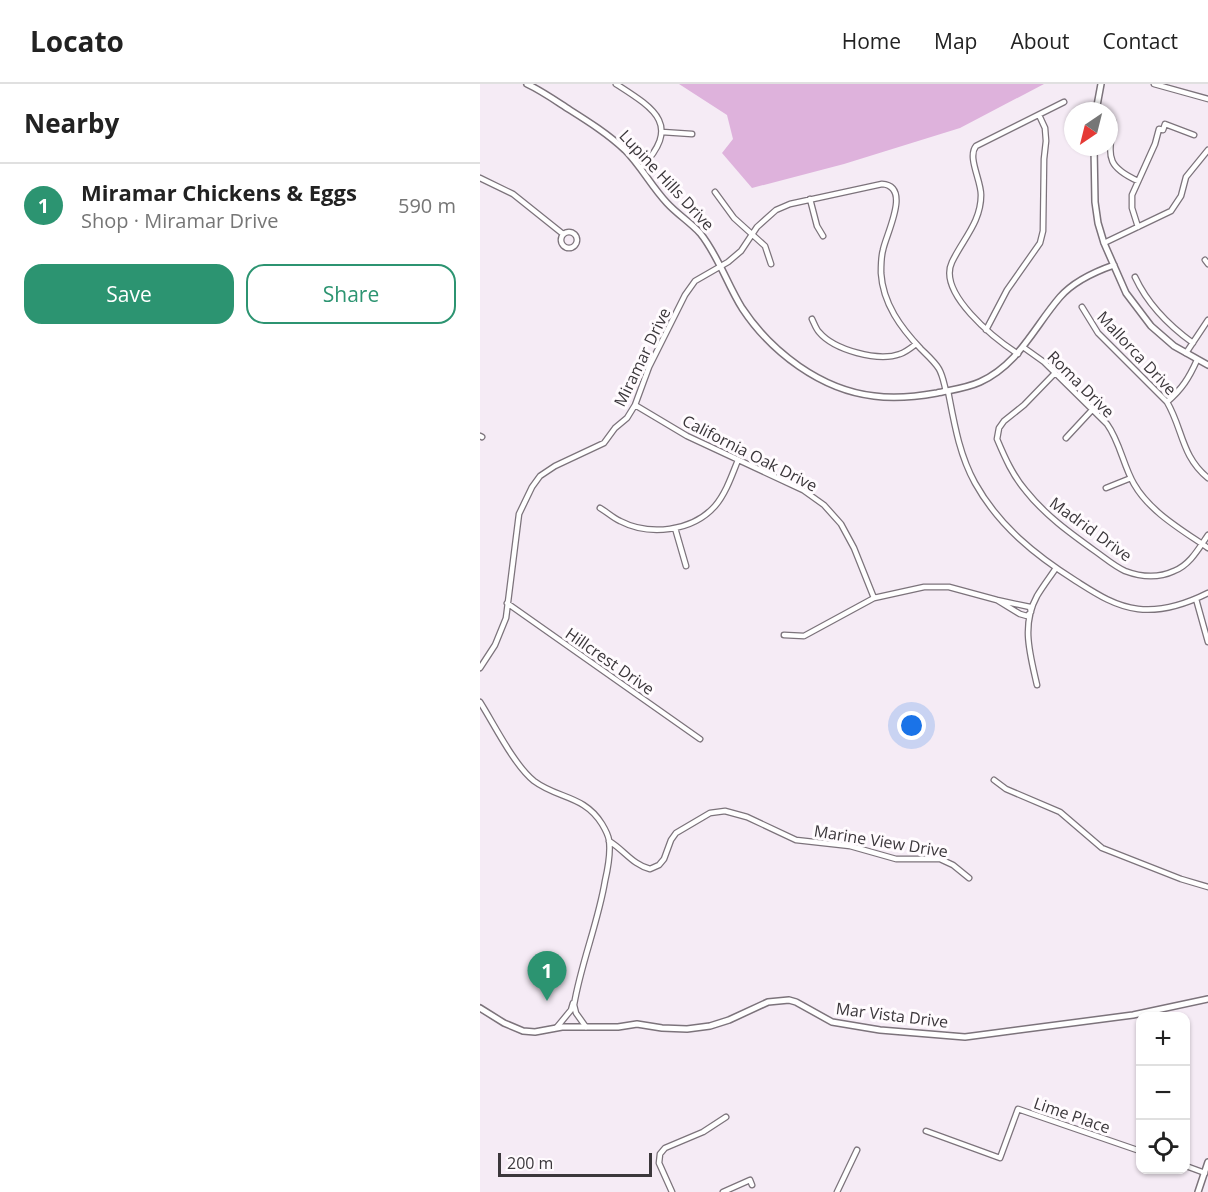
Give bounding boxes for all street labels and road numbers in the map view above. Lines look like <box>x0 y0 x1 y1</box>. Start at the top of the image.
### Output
street label: Lupine Hills Drive <box>615 125 719 235</box>
street label: Miramar Drive <box>609 304 675 410</box>
street label: Mallorca Drive <box>1092 306 1182 400</box>
street label: Roma Drive <box>1043 346 1119 422</box>
street label: California Oak Drive <box>679 409 821 497</box>
street label: Madrid Drive <box>1045 492 1137 566</box>
street label: Hillcrest Drive <box>561 622 659 700</box>
street label: Marine View Drive <box>813 820 949 862</box>
street label: Mar Vista Drive <box>835 997 949 1033</box>
street label: Lime Place <box>1031 1092 1113 1138</box>

